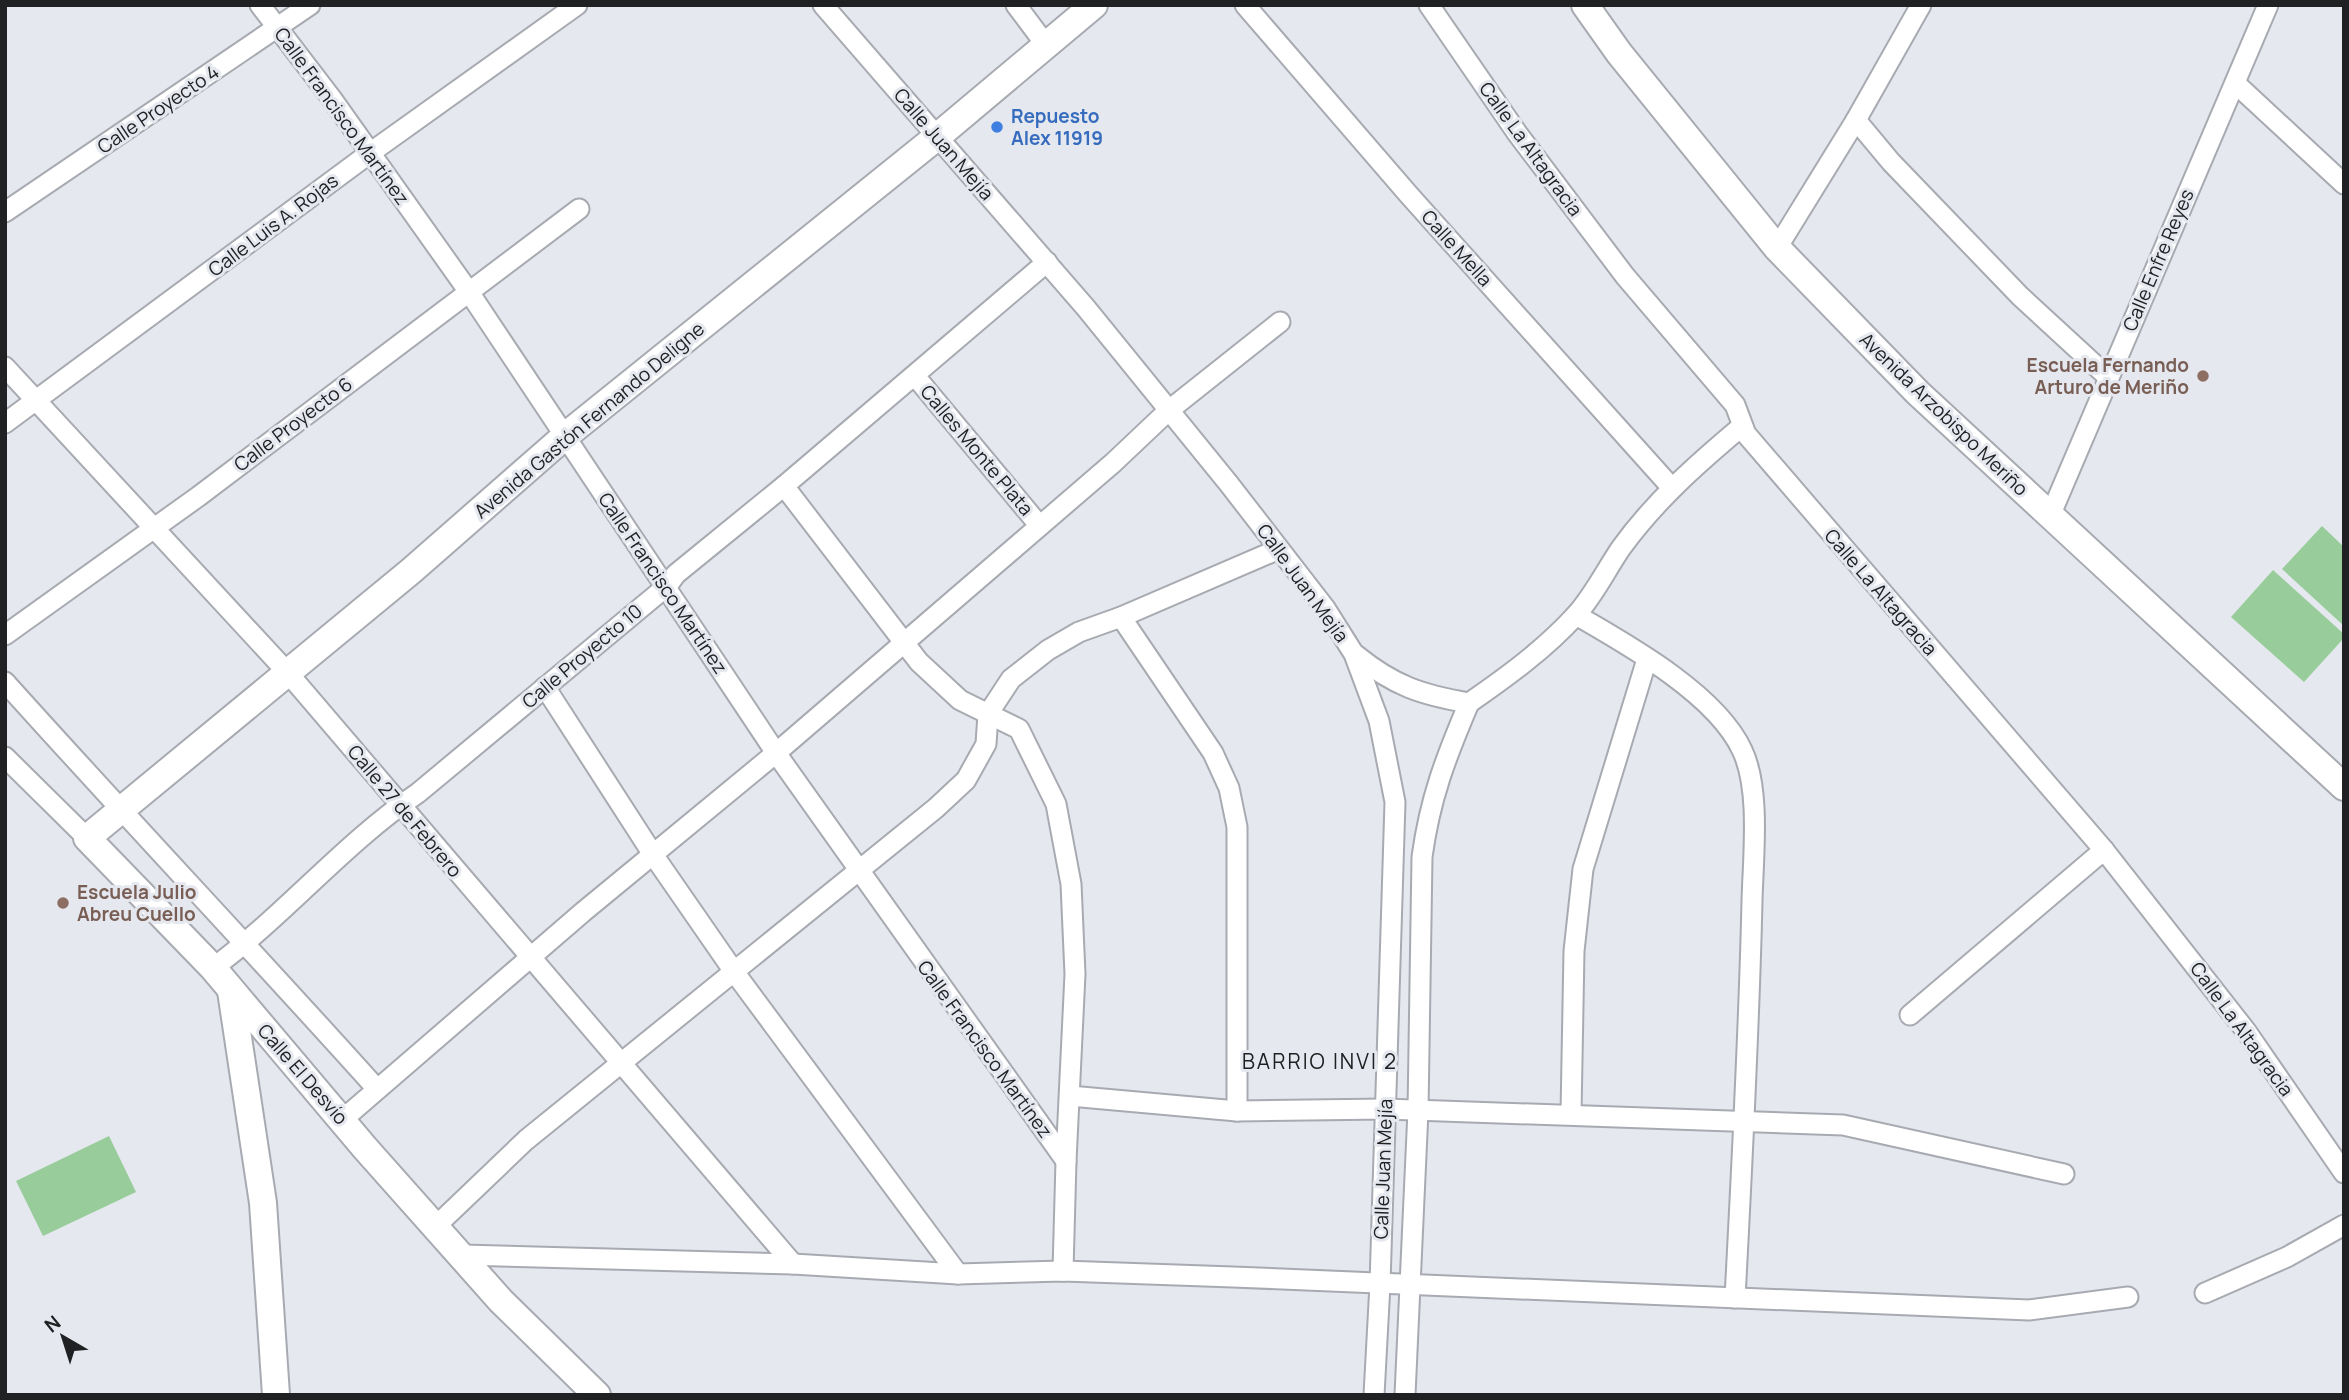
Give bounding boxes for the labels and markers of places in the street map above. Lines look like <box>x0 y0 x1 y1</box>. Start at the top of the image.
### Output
place label: Repuesto Alex 11919 <box>1011 103 1103 151</box>
marker: Repuesto Alex 11919 <box>989 119 1005 135</box>
place label: Escuela Fernando Arturo de Meriño <box>2027 352 2189 400</box>
marker: Escuela Fernando Arturo de Meriño <box>2195 368 2211 384</box>
place label: Escuela Julio Abreu Cuello <box>77 879 197 927</box>
marker: Escuela Julio Abreu Cuello <box>55 895 71 911</box>

